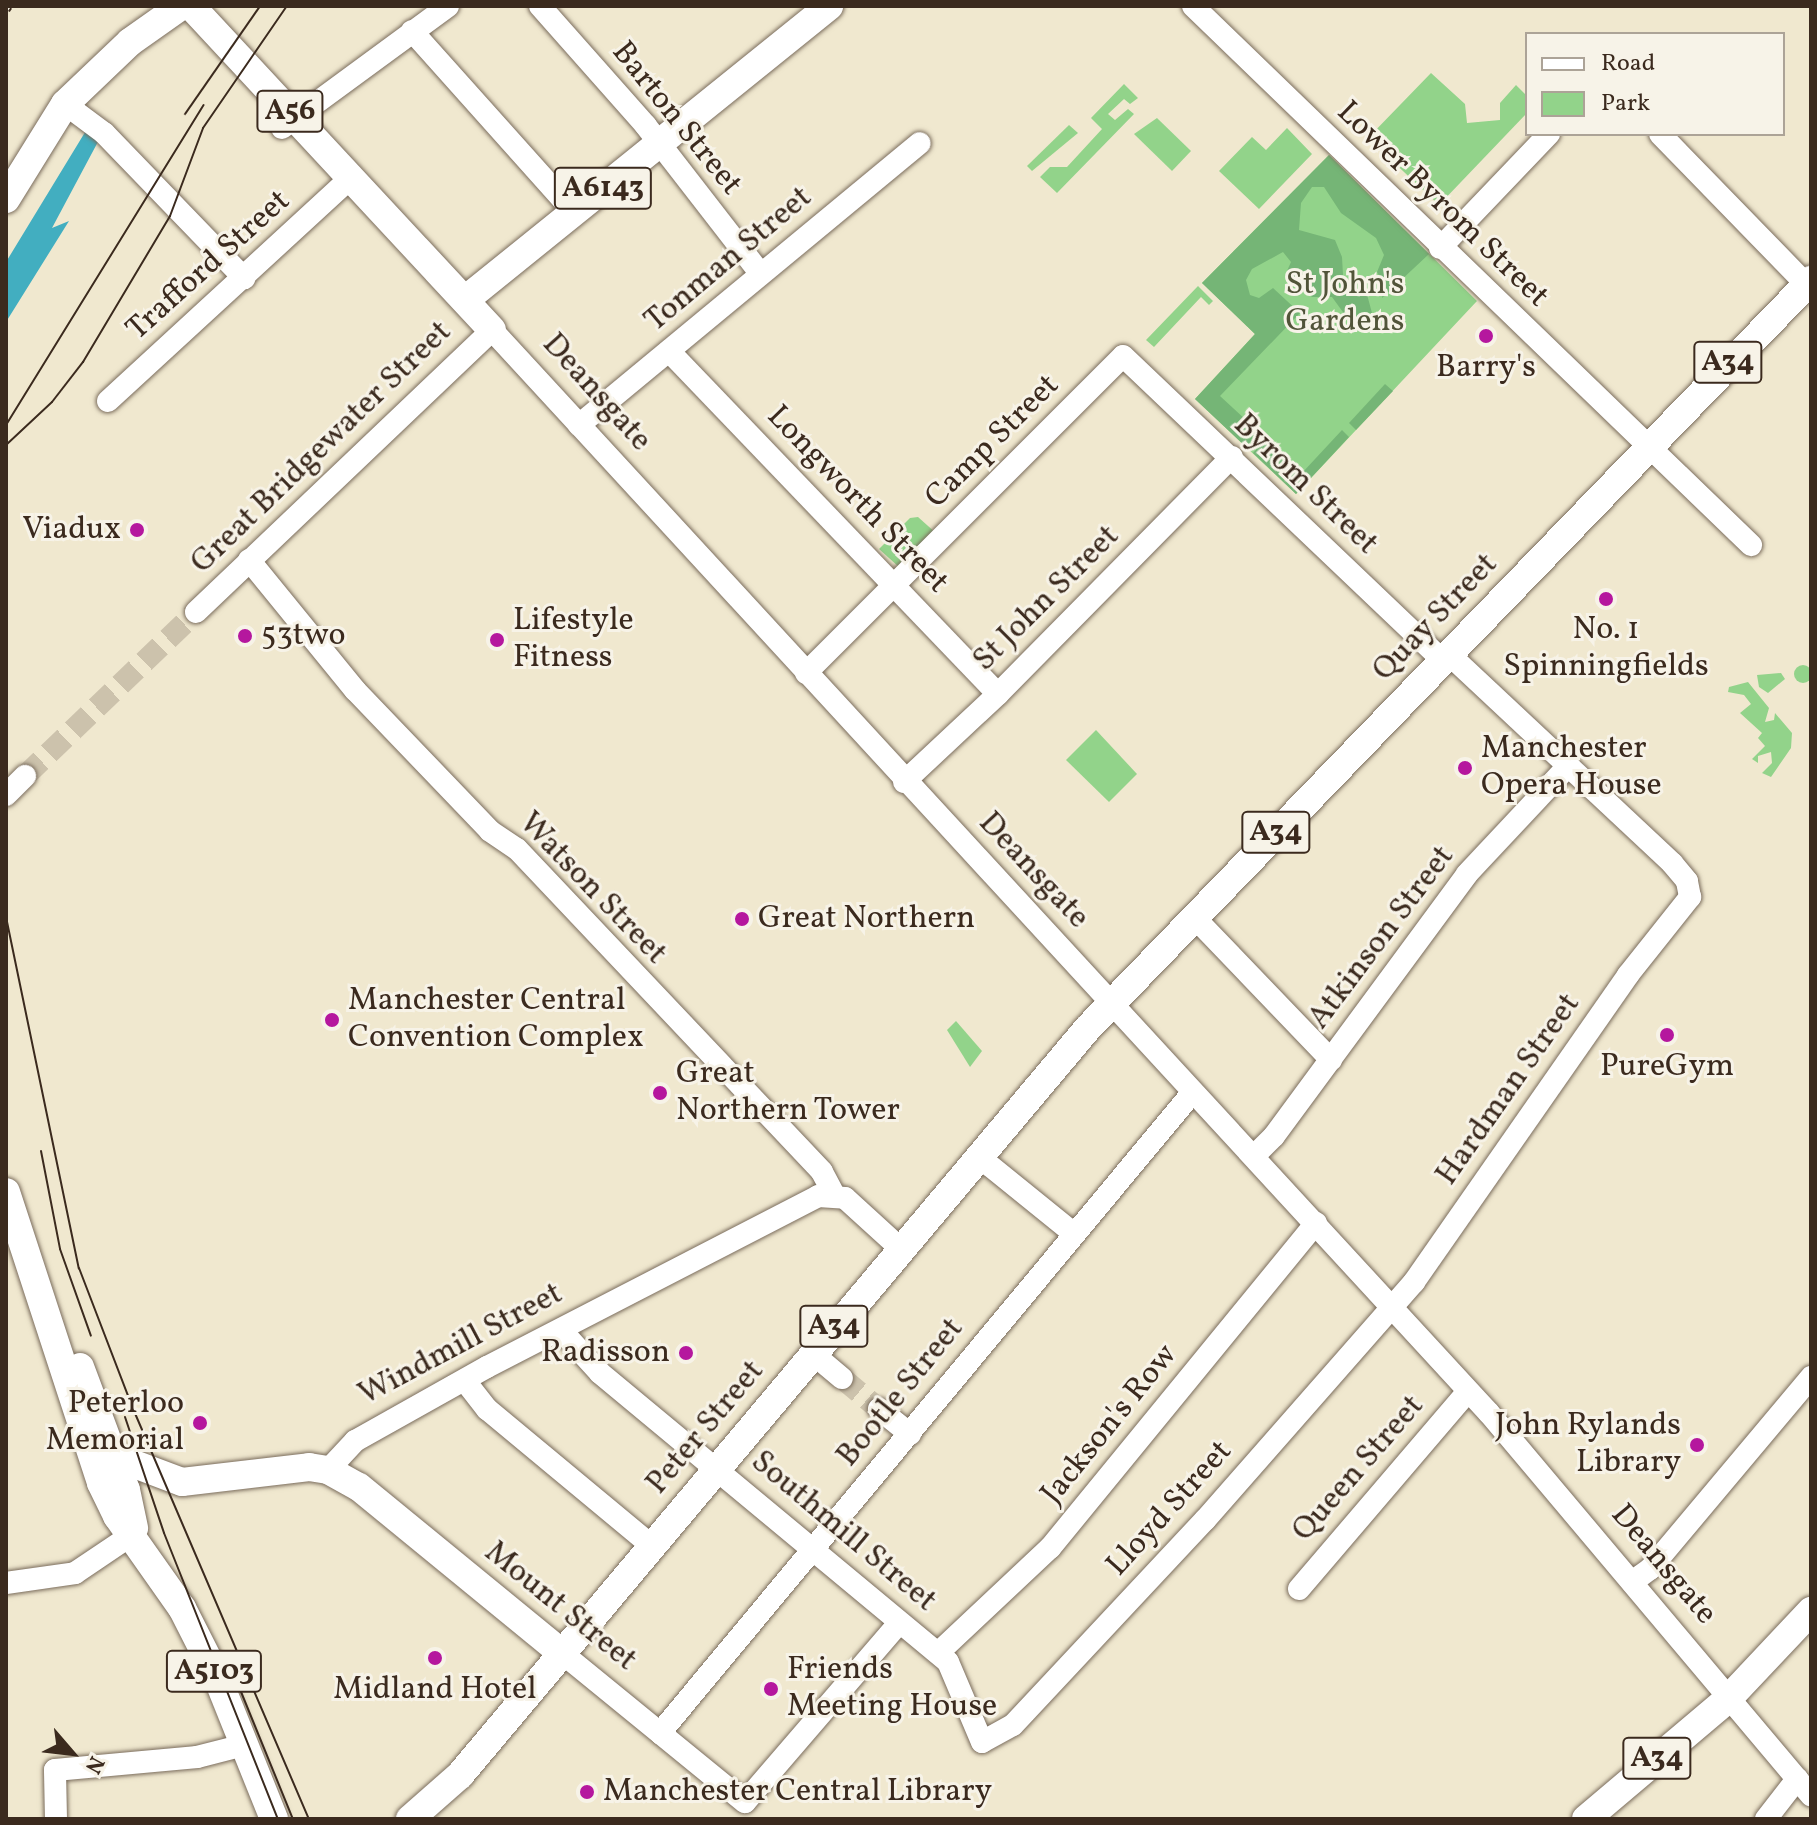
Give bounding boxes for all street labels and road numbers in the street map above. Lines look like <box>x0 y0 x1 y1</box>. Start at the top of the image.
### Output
street label: Barton Street <box>602 34 750 204</box>
road number: A56 <box>256 85 324 137</box>
street label: Lower Byrom Street <box>1328 94 1556 316</box>
road number: A6143 <box>553 162 653 214</box>
street label: Tonman Street <box>638 179 820 341</box>
street label: Trafford Street <box>119 183 299 349</box>
street label: Great Bridgewater Street <box>184 314 460 582</box>
street label: Deansgate <box>533 326 659 460</box>
road number: A34 <box>1692 336 1764 388</box>
street label: Camp Street <box>918 367 1068 517</box>
street label: Longworth Street <box>758 398 956 602</box>
street label: Byrom Street <box>1225 406 1385 564</box>
street label: St John Street <box>966 518 1128 680</box>
street label: Quay Street <box>1365 546 1507 690</box>
street label: Watson Street <box>510 805 674 973</box>
street label: Deansgate <box>969 805 1097 937</box>
road number: A34 <box>1240 806 1312 858</box>
street label: Atkinson Street <box>1301 839 1463 1037</box>
street label: Hardman Street <box>1429 987 1589 1193</box>
street label: Windmill Street <box>353 1275 569 1415</box>
road number: A34 <box>798 1300 870 1352</box>
street label: Bootle Street <box>829 1311 973 1475</box>
street label: Jackson's Row <box>1034 1337 1186 1513</box>
street label: Peter Street <box>639 1353 773 1503</box>
street label: Queen Street <box>1285 1388 1433 1550</box>
street label: Lloyd Street <box>1099 1433 1241 1585</box>
street label: Southmill Street <box>742 1443 944 1621</box>
street label: Deansgate <box>1602 1497 1724 1633</box>
street label: Mount Street <box>476 1534 644 1680</box>
road number: A5103 <box>164 1645 264 1697</box>
road number: A34 <box>1621 1732 1693 1784</box>

